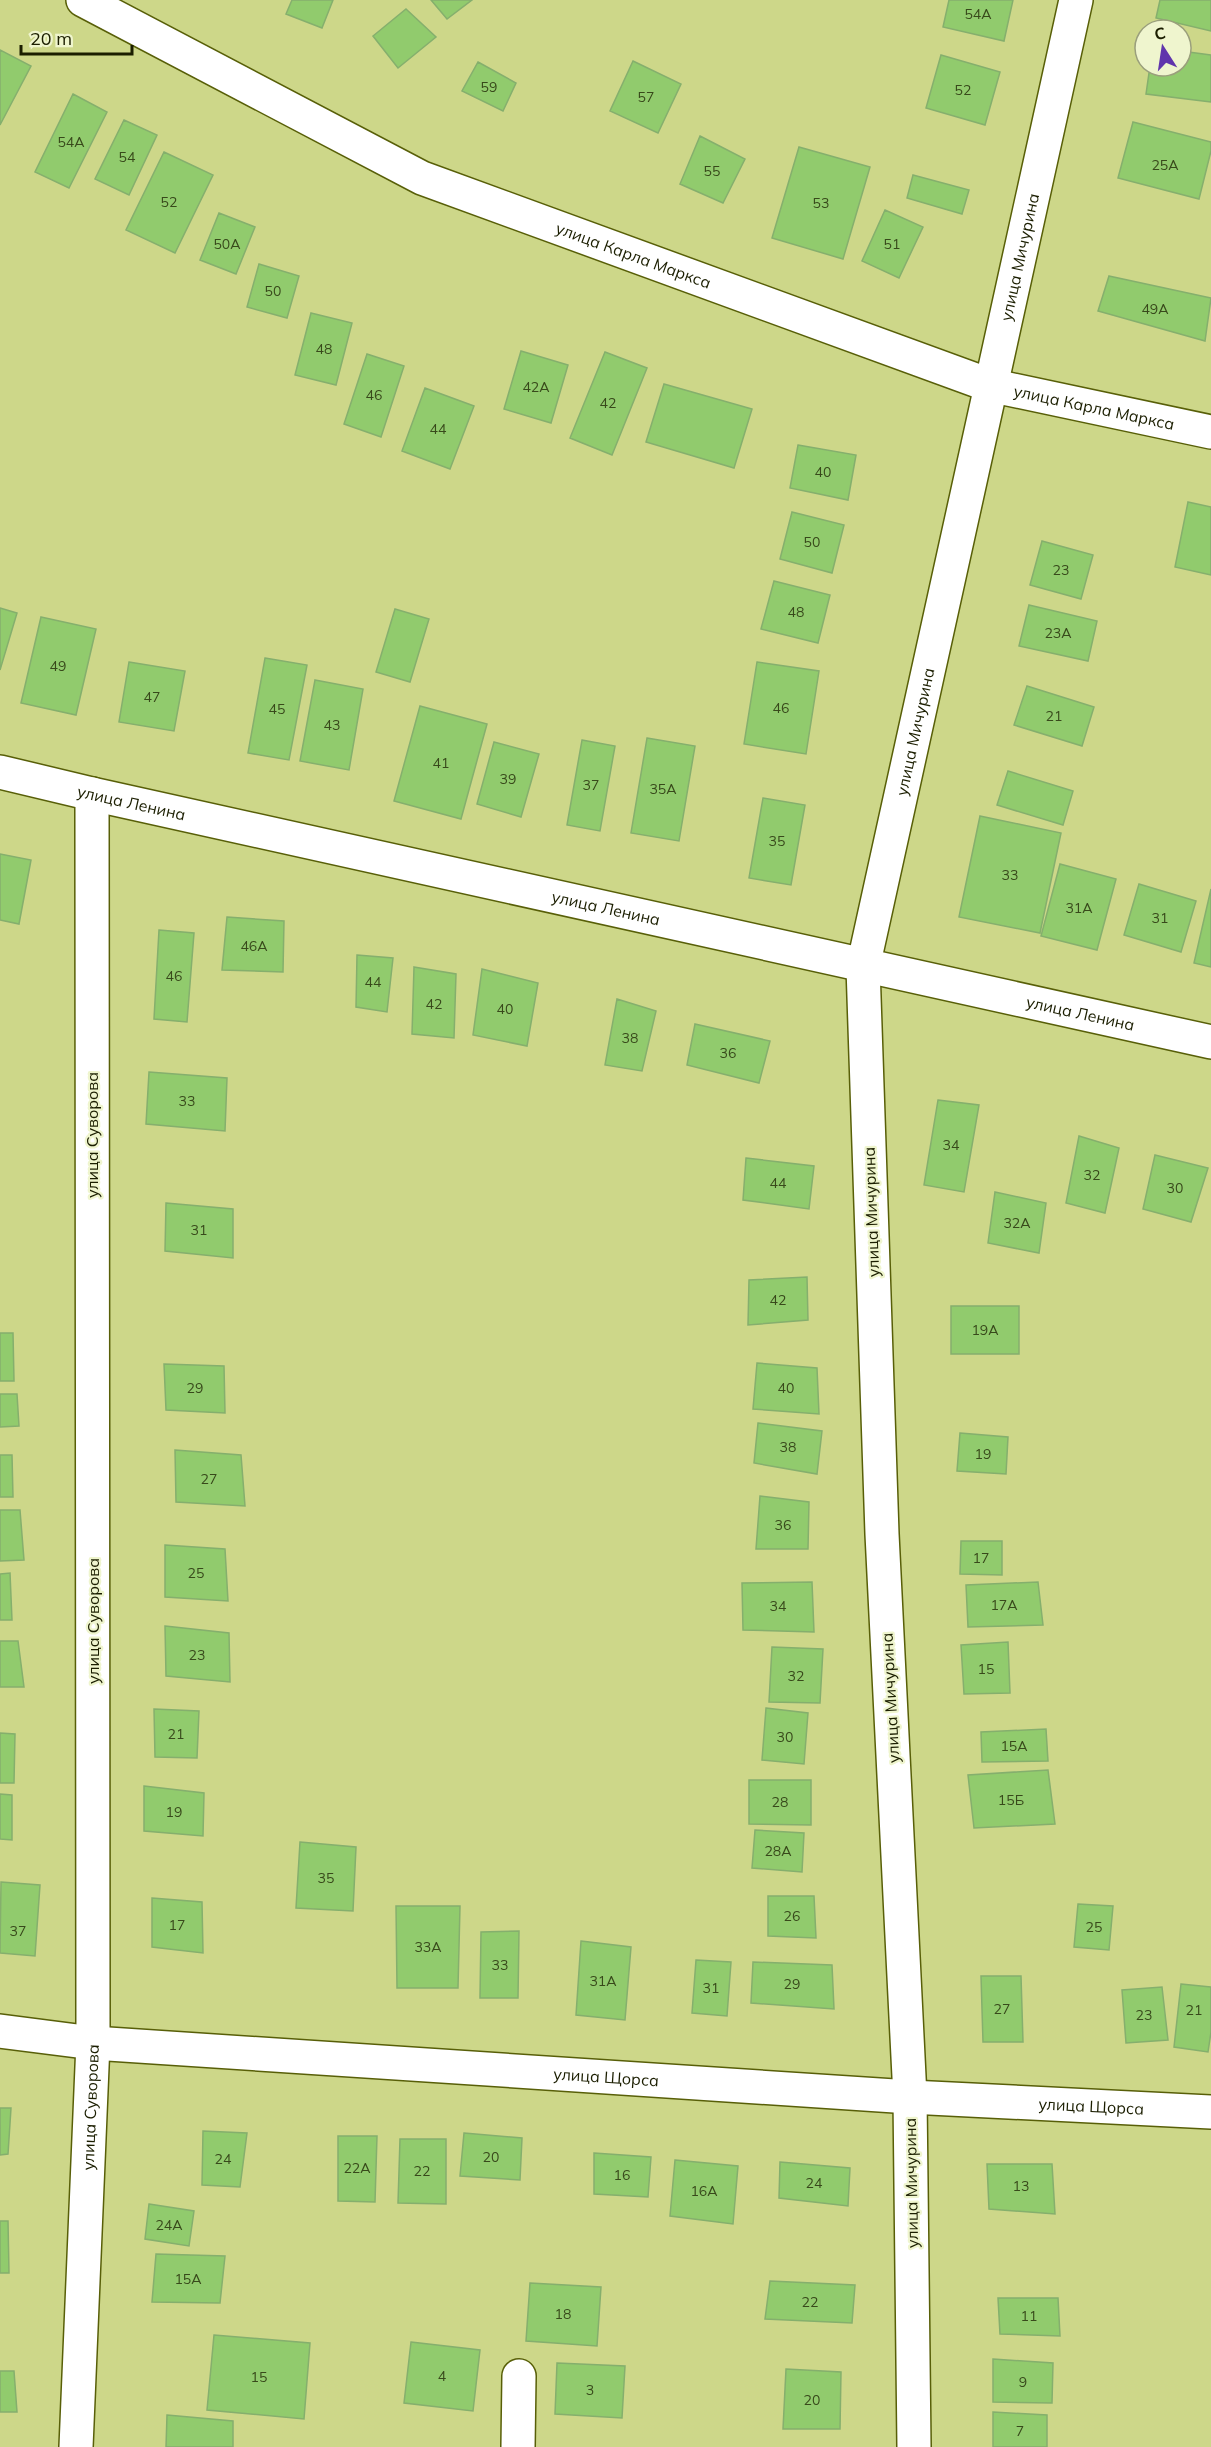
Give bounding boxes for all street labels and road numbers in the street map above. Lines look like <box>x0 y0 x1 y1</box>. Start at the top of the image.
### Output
street label: улица Мичурина <box>996 191 1043 323</box>
street label: улица Карла Маркса <box>553 218 714 293</box>
street label: улица Карла Маркса <box>1012 381 1176 434</box>
street label: улица Мичурина <box>891 666 939 798</box>
street label: улица Ленина <box>75 781 188 824</box>
street label: улица Ленина <box>550 886 662 930</box>
street label: улица Ленина <box>1024 991 1136 1035</box>
street label: улица Суворова <box>82 1072 102 1198</box>
street label: улица Мичурина <box>859 1147 883 1277</box>
street label: улица Суворова <box>83 1558 103 1684</box>
street label: улица Мичурина <box>877 1632 903 1764</box>
street label: улица Суворова <box>78 2044 103 2171</box>
street label: улица Щорса <box>553 2063 660 2090</box>
street label: улица Щорса <box>1038 2093 1145 2119</box>
street label: улица Мичурина <box>900 2118 922 2248</box>

